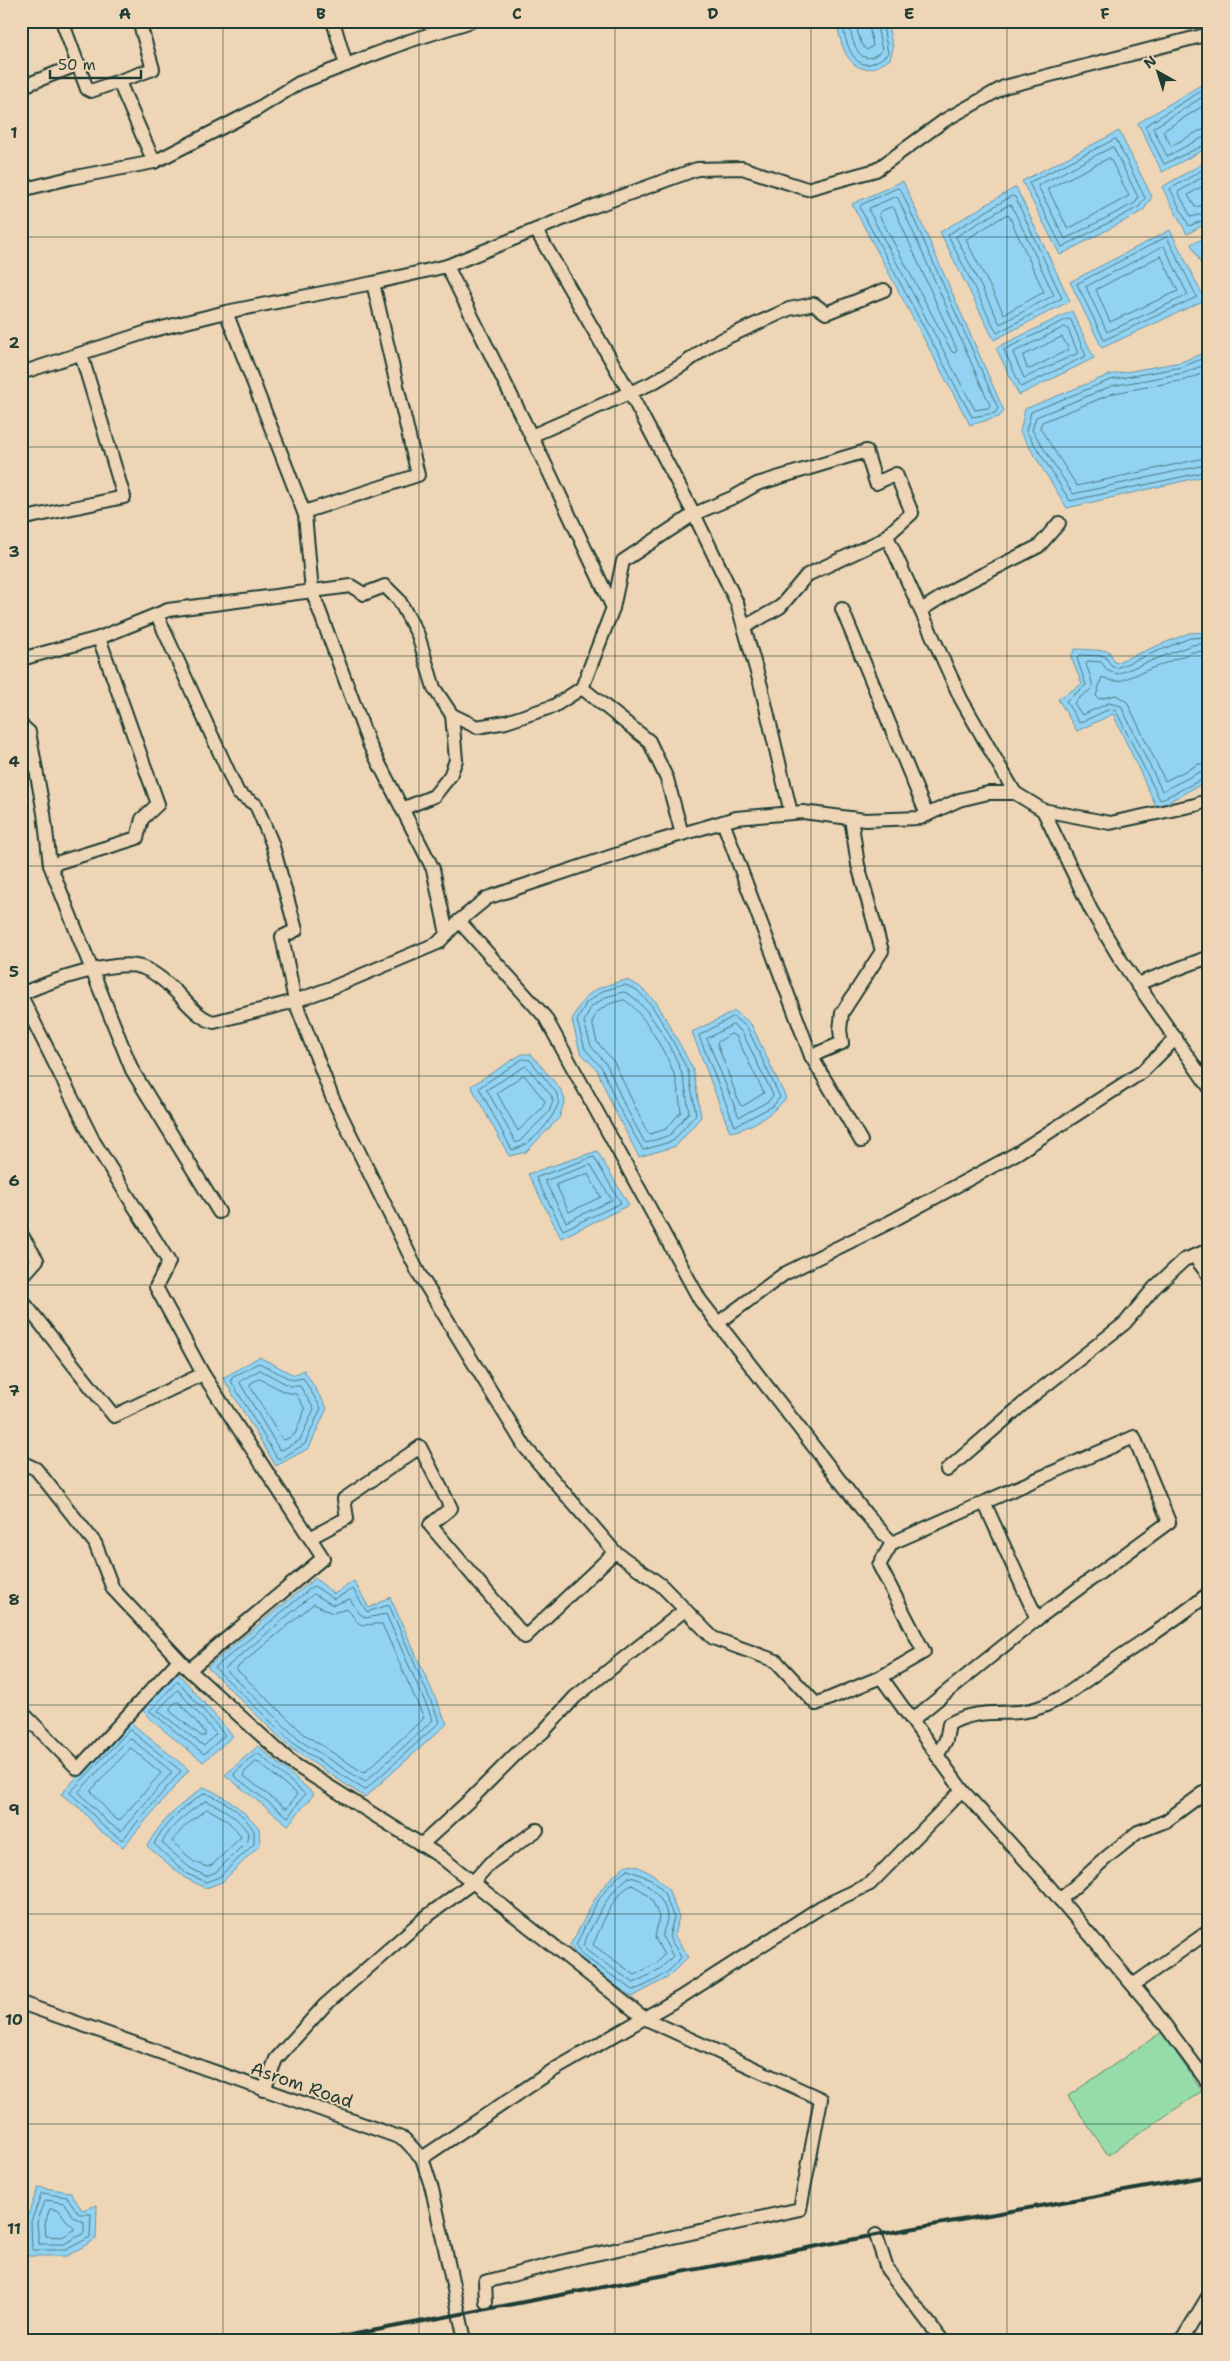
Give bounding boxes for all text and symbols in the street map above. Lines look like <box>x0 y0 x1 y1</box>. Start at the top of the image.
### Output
text: A <box>119 3 131 24</box>
text: B <box>316 3 326 24</box>
text: C <box>512 3 522 24</box>
text: D <box>707 3 719 24</box>
text: E <box>904 3 914 24</box>
text: F <box>1100 3 1110 24</box>
scale bar <box>50 48 141 80</box>
north arrow <box>1132 48 1182 98</box>
text: N <box>1140 51 1160 72</box>
text: 50 m <box>58 55 96 75</box>
text: 1 <box>10 122 18 143</box>
text: 2 <box>8 332 20 353</box>
text: 3 <box>8 541 20 562</box>
text: 4 <box>8 751 20 772</box>
text: 5 <box>9 961 19 982</box>
text: 6 <box>8 1170 20 1191</box>
text: 7 <box>8 1380 20 1401</box>
text: 8 <box>8 1589 20 1610</box>
text: 9 <box>8 1799 20 1820</box>
text: 10 <box>5 2009 23 2030</box>
street label: Asrom Road <box>248 2056 356 2114</box>
text: 11 <box>7 2218 21 2239</box>

